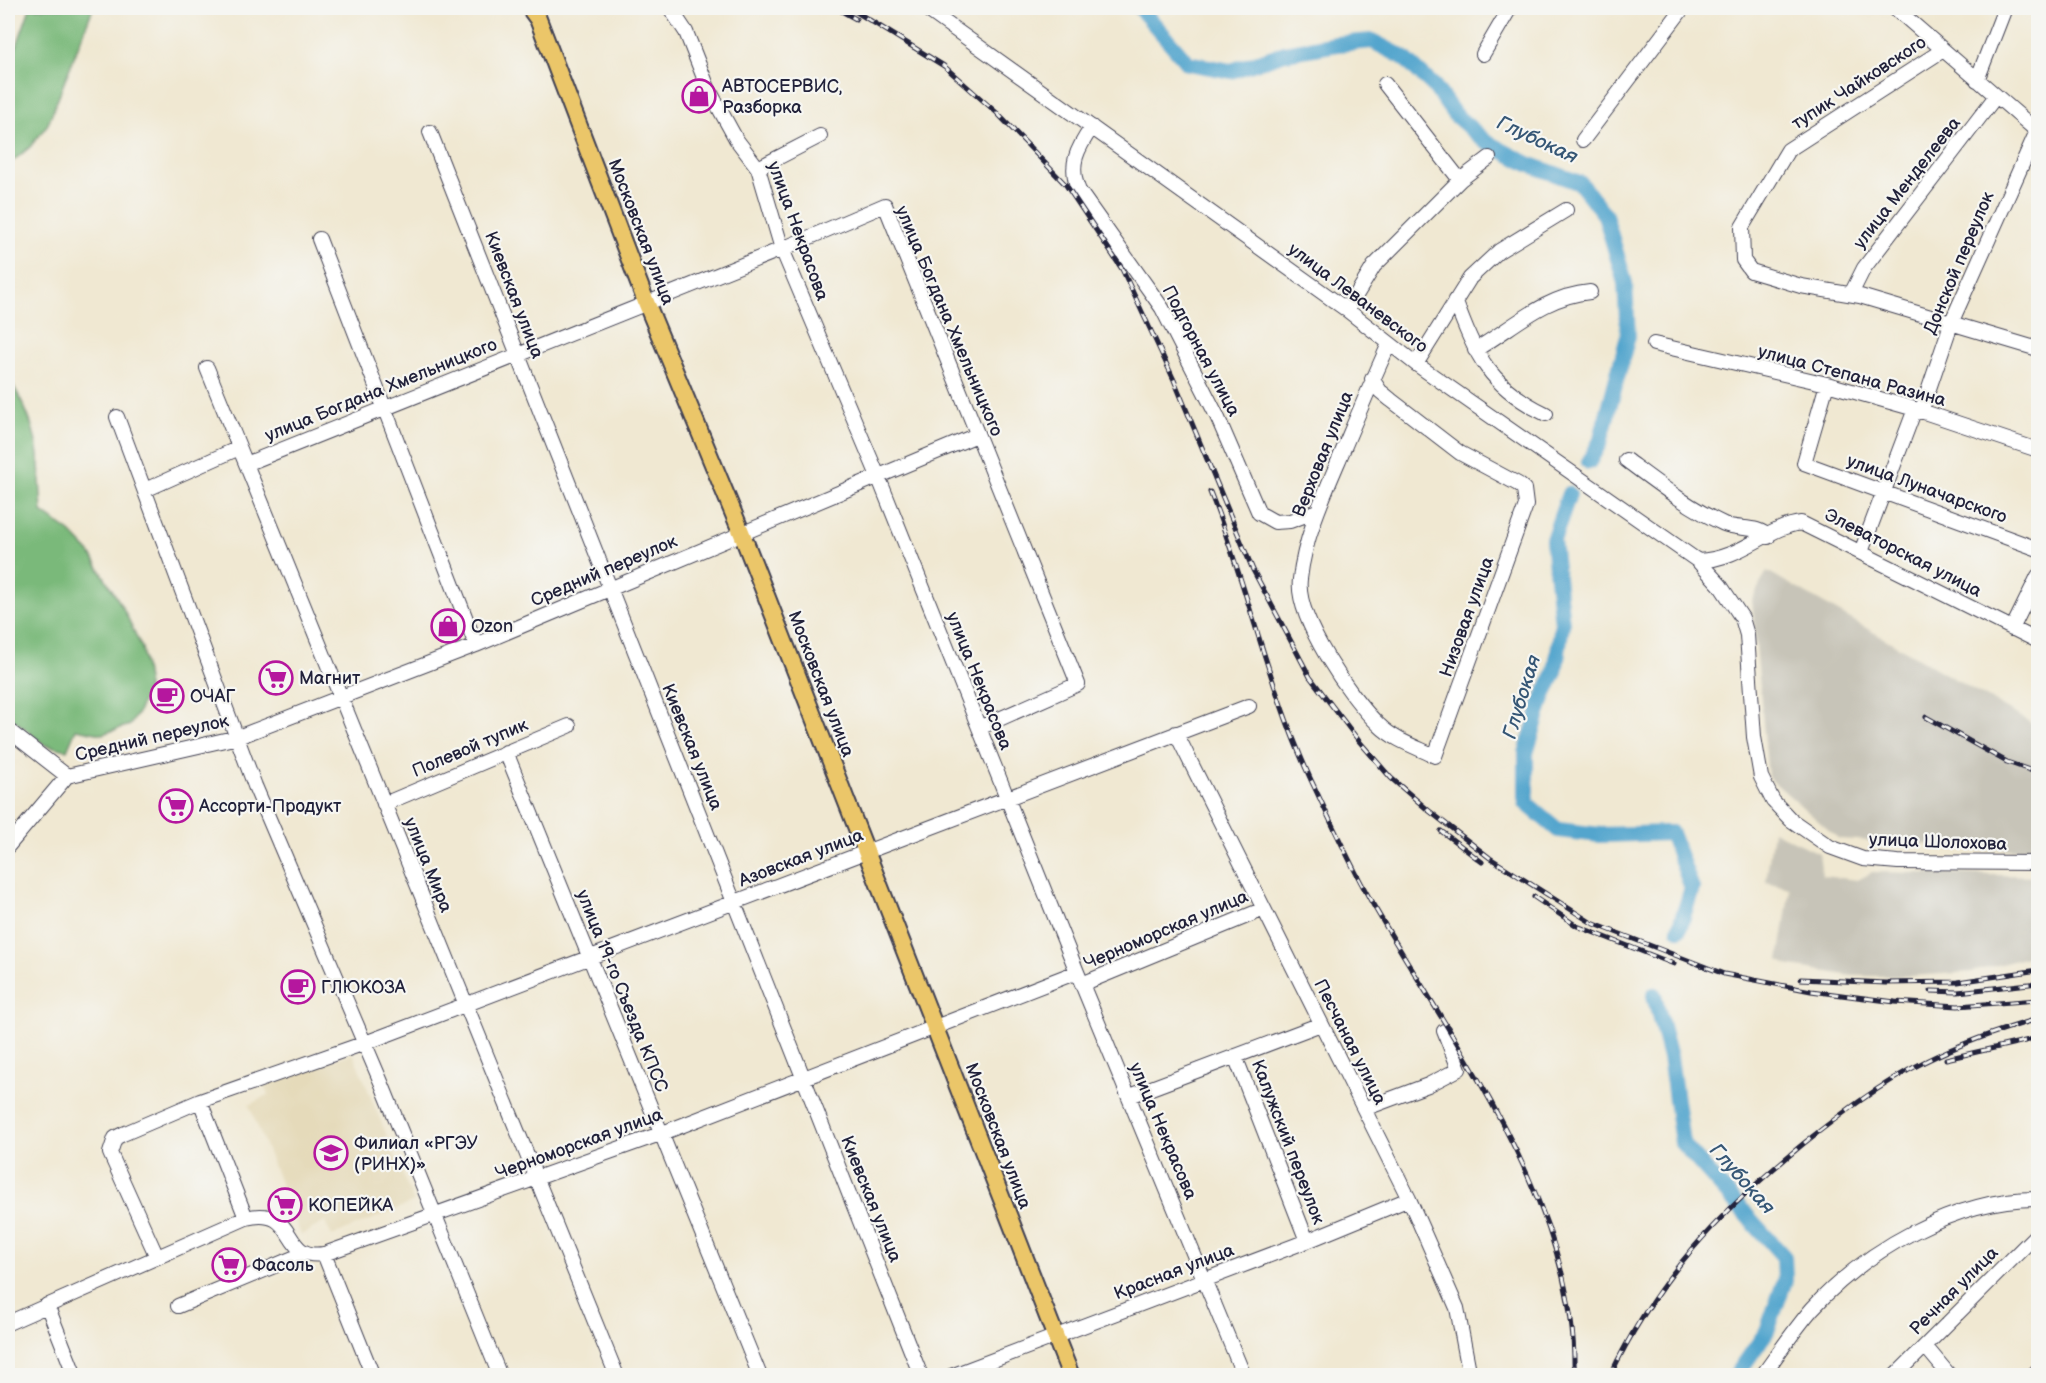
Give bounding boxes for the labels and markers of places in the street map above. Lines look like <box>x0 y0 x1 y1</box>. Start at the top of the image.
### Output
place label: АВТОСЕРВИС, Разборка <box>721 76 842 118</box>
shop icon: АВТОСЕРВИС, Разборка <box>681 78 717 114</box>
shop icon: Ozon <box>430 608 466 644</box>
place label: Ozon <box>471 616 513 637</box>
supermarket icon: Магнит <box>258 660 294 696</box>
place label: Магнит <box>299 668 361 689</box>
cafe icon: ОЧАГ <box>149 678 185 714</box>
place label: ОЧАГ <box>190 686 235 707</box>
supermarket icon: Ассорти-Продукт <box>158 788 194 824</box>
place label: Ассорти-Продукт <box>198 796 342 817</box>
cafe icon: ГЛЮКОЗА <box>280 969 316 1005</box>
place label: ГЛЮКОЗА <box>321 977 406 998</box>
place label: Филиал «РГЭУ (РИНХ)» <box>354 1133 478 1175</box>
school or university icon: Филиал «РГЭУ (РИНХ)» <box>313 1135 349 1171</box>
supermarket icon: КОПЕЙКА <box>267 1187 303 1223</box>
place label: КОПЕЙКА <box>308 1195 393 1216</box>
supermarket icon: Фасоль <box>211 1247 247 1283</box>
place label: Фасоль <box>252 1255 314 1276</box>

